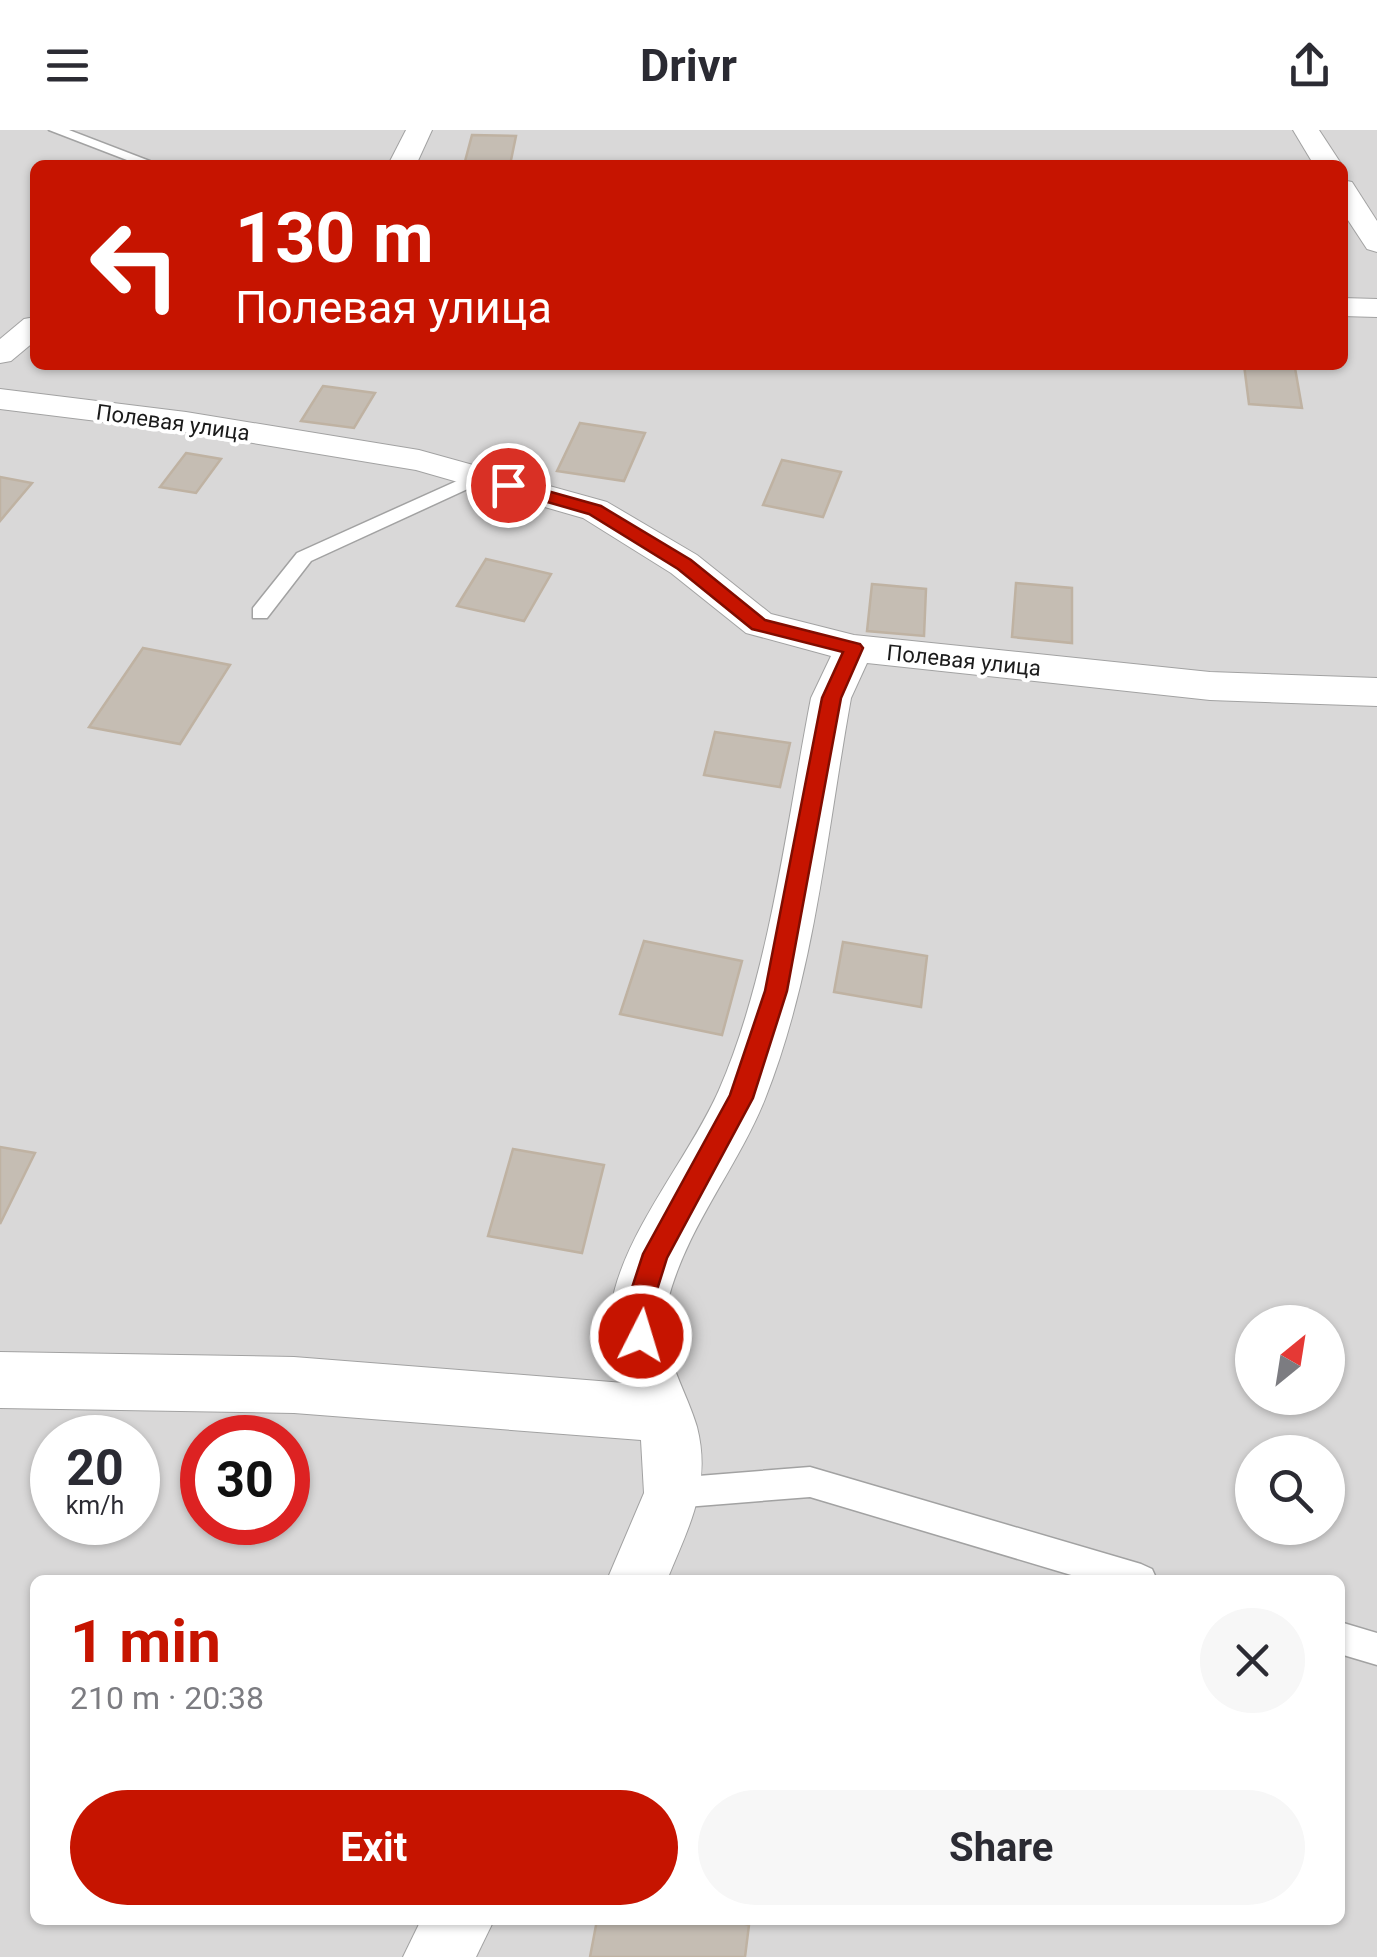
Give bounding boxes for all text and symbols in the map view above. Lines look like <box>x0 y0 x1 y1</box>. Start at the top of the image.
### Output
icon: menu <box>40 38 95 93</box>
icon: share <box>1282 38 1337 93</box>
text: Drivr <box>640 39 737 92</box>
text: 130 m <box>235 197 434 279</box>
icon: left <box>70 200 200 330</box>
text: Полевая улица <box>235 281 552 334</box>
street label: Полевая улица <box>94 399 251 446</box>
pin <box>466 443 551 528</box>
icon: arrive <box>481 458 536 513</box>
street label: Полевая улица <box>886 640 1042 681</box>
position arrow <box>589 1284 693 1388</box>
north arrow <box>1235 1305 1345 1415</box>
map controls <box>1235 1305 1345 1545</box>
speed limit sign: 30 <box>180 1415 310 1545</box>
button: search <box>1235 1435 1345 1545</box>
text: 20 <box>66 1439 124 1497</box>
text: km/h <box>66 1491 124 1520</box>
text: 1 min <box>70 1606 221 1677</box>
button: close <box>1200 1608 1305 1713</box>
text: 210 m · 20:38 <box>70 1679 264 1717</box>
button: Exit <box>70 1790 678 1905</box>
button: Share <box>698 1790 1305 1905</box>

